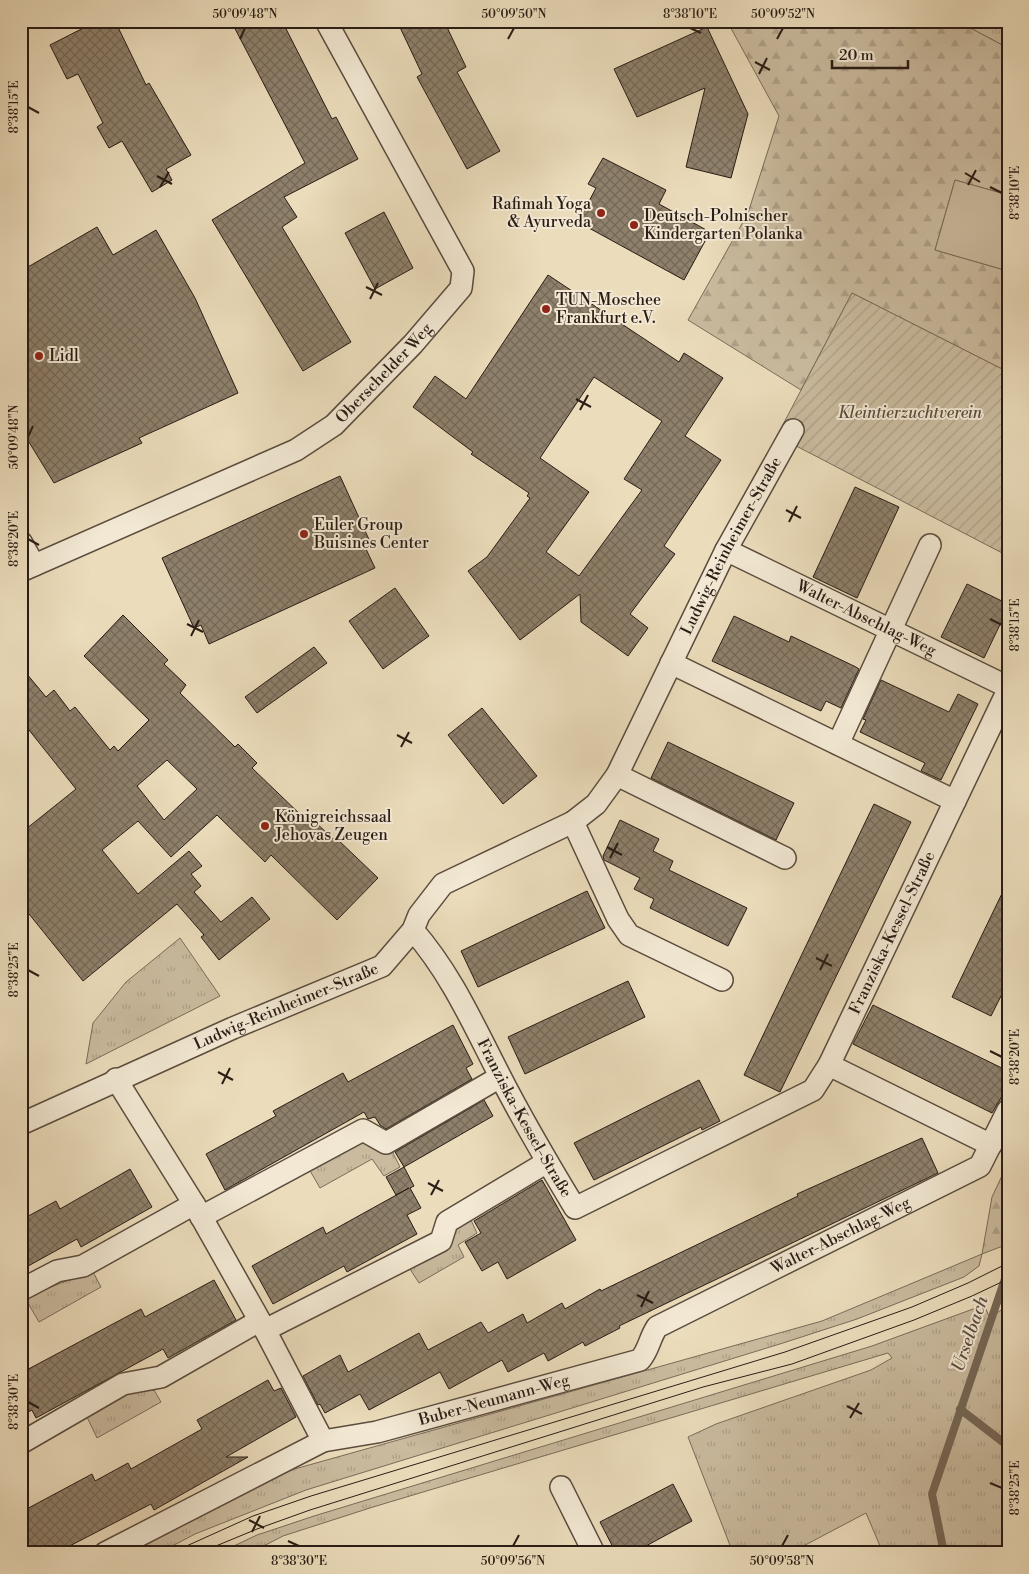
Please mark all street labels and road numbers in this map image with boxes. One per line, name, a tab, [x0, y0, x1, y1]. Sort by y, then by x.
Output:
street label: Oberschelder Weg	[331, 318, 437, 427]
street label: Ludwig-Reinheimer-Straße	[676, 453, 786, 638]
street label: Walter-Abschlag-Weg	[792, 575, 940, 661]
street label: Franziska-Kessel-Straße	[845, 848, 940, 1018]
street label: Ludwig-Reinheimer-Straße	[191, 959, 381, 1054]
street label: Franziska-Kessel-Straße	[473, 1035, 576, 1201]
street label: Walter-Abschlag-Weg	[767, 1192, 914, 1279]
street label: Buber-Neumann-Weg	[415, 1370, 572, 1430]

